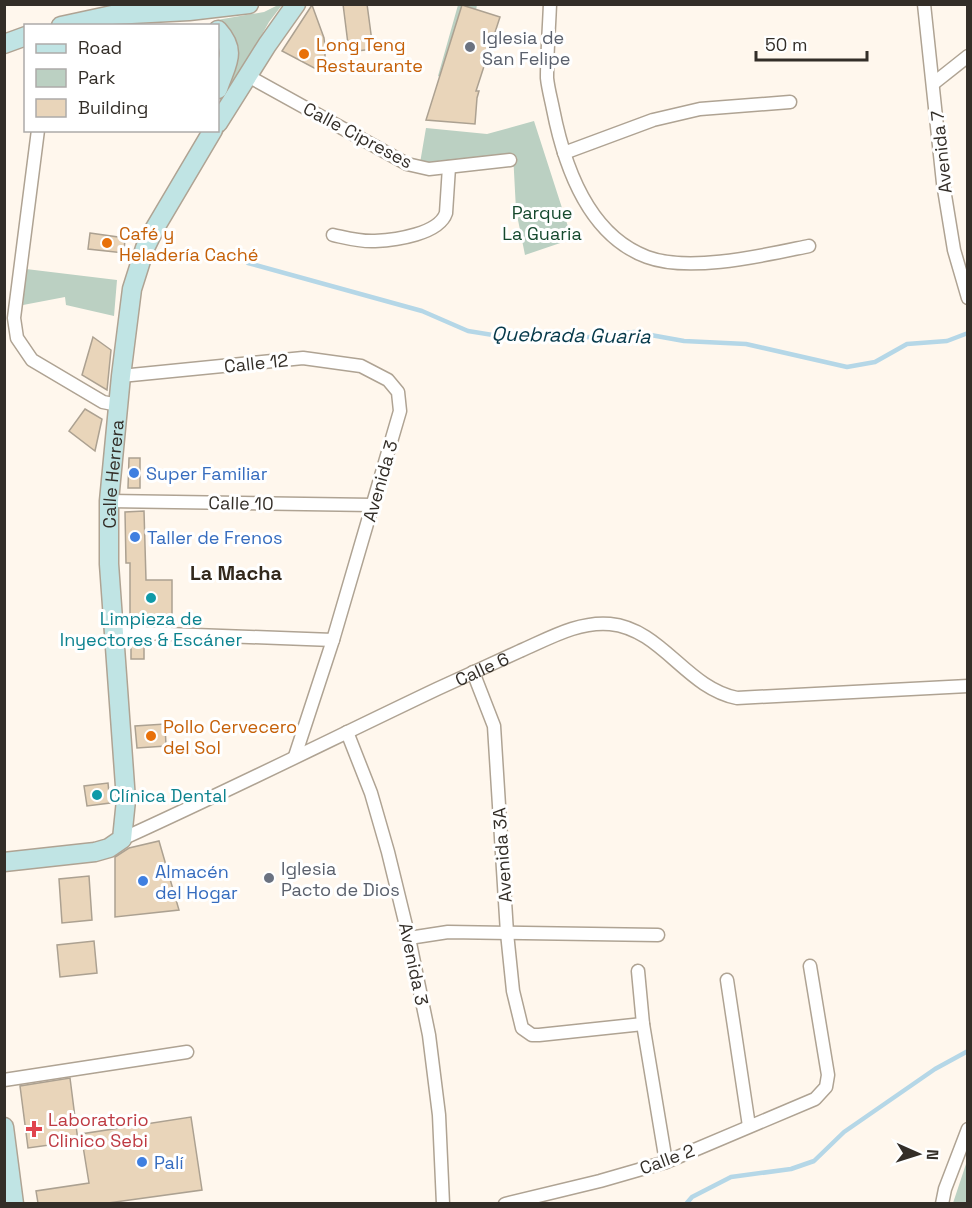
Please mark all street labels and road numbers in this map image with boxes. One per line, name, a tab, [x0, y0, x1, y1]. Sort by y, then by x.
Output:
street label: Calle Cipreses	[299, 97, 417, 173]
street label: Avenida 7	[925, 109, 957, 195]
street label: Calle 12	[223, 348, 289, 378]
street label: Calle Herrera	[97, 418, 128, 528]
street label: Avenida 3	[357, 438, 403, 524]
street label: Calle 10	[208, 491, 274, 515]
street label: Calle 6	[451, 646, 512, 691]
street label: Avenida 3A	[487, 807, 517, 903]
street label: Avenida 3	[394, 921, 434, 1007]
street label: Calle 2	[636, 1138, 698, 1180]

